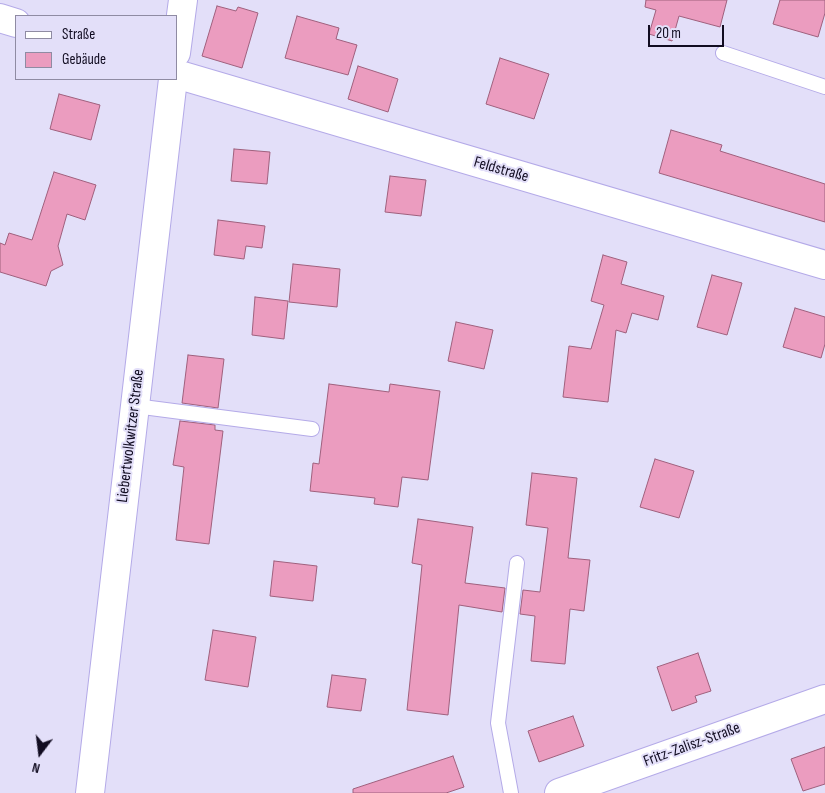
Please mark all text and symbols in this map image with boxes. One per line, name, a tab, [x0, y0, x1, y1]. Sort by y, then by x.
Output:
legend	[15, 15, 178, 80]
scale bar	[650, 15, 726, 47]
text: 20 m	[656, 24, 681, 43]
text: Straße	[62, 25, 95, 44]
text: Gebäude	[62, 50, 106, 69]
street label: Feldstraße	[471, 153, 531, 187]
street label: Liebertwolkwitzer Straße	[113, 368, 149, 504]
street label: Fritz-Zalisz-Straße	[641, 719, 743, 771]
north arrow	[15, 728, 65, 778]
text: N	[30, 759, 42, 777]

